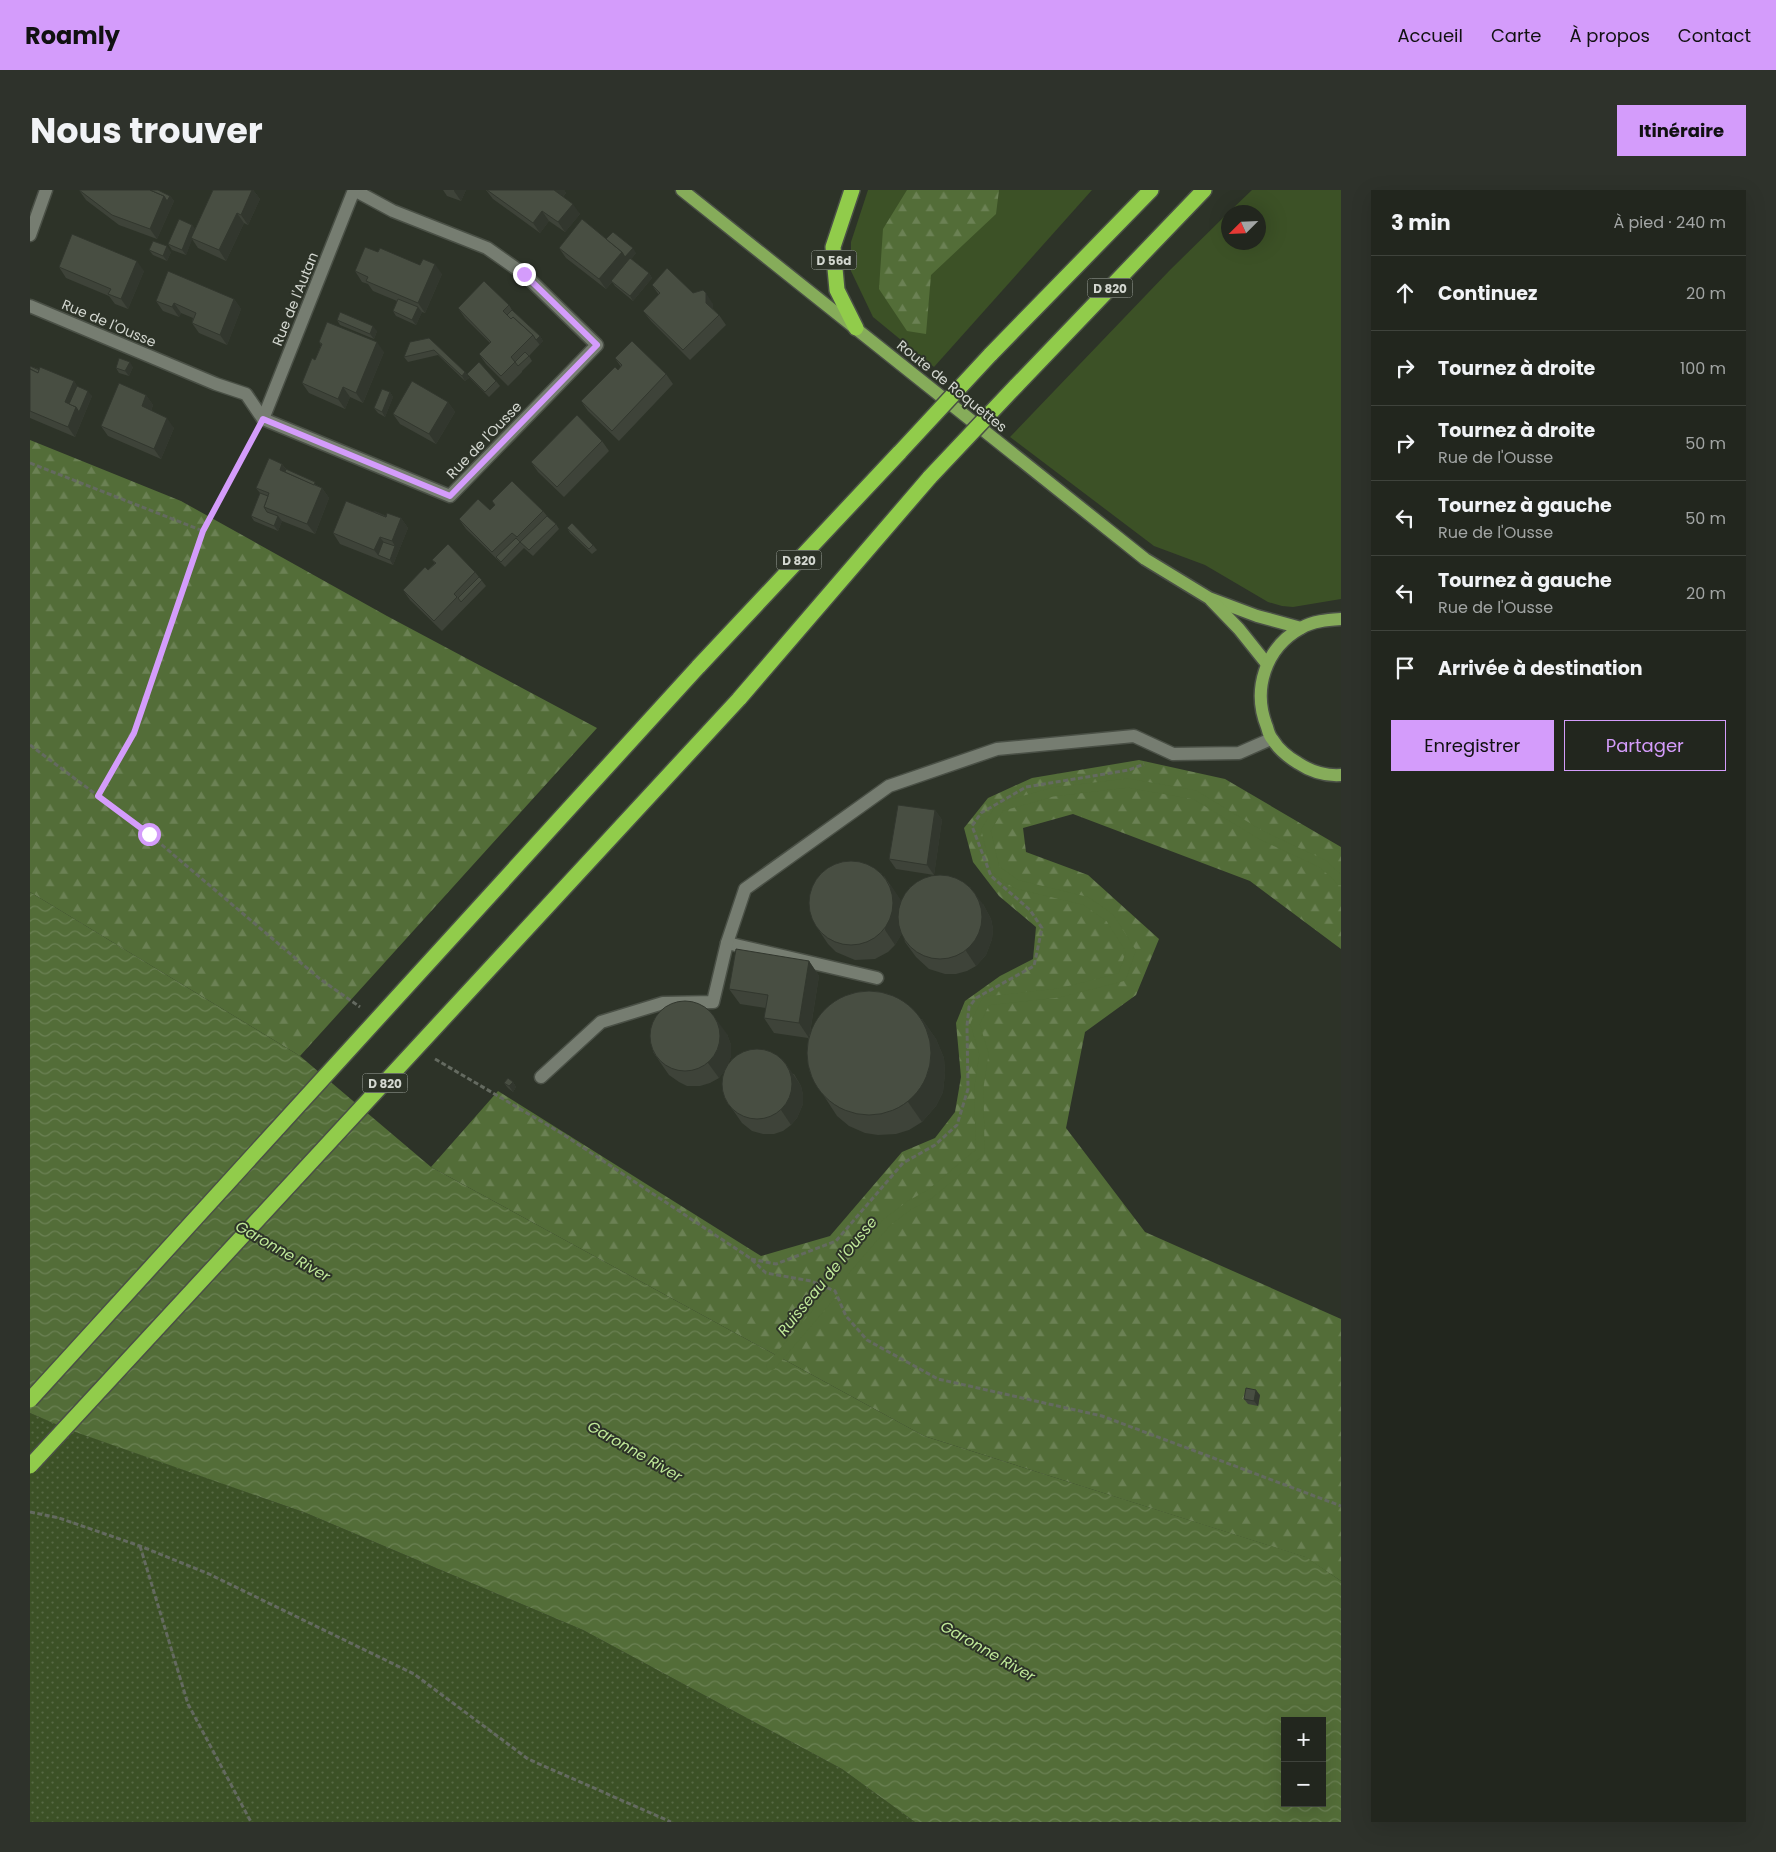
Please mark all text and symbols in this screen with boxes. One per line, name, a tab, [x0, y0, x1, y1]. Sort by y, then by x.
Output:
text: Roamly	[25, 19, 120, 52]
text: Accueil	[1397, 23, 1463, 48]
text: Carte	[1491, 23, 1541, 48]
text: À propos	[1569, 23, 1650, 48]
text: Contact	[1678, 23, 1751, 48]
button: Itinéraire	[1617, 105, 1746, 156]
text: Nous trouver	[30, 106, 263, 155]
north arrow	[1221, 205, 1266, 250]
text: 3 min	[1391, 208, 1451, 237]
text: À pied · 240 m	[1613, 211, 1726, 234]
street label: Rue de l'Autan	[267, 249, 323, 349]
road number: D 56d	[812, 250, 856, 270]
route end	[513, 263, 536, 286]
road number: D 820	[1088, 279, 1132, 298]
icon: ahead	[1391, 279, 1419, 307]
text: Continuez	[1438, 280, 1537, 307]
text: 20 m	[1686, 282, 1726, 305]
street label: Rue de l'Ousse	[59, 294, 160, 352]
street label: Route de Roquettes	[893, 335, 1011, 437]
icon: right	[1391, 354, 1419, 382]
text: Tournez à droite	[1438, 355, 1595, 382]
text: 100 m	[1680, 357, 1726, 380]
street label: Rue de l'Ousse	[442, 397, 526, 483]
text: Tournez à droite	[1438, 417, 1595, 444]
icon: right	[1391, 429, 1419, 457]
text: 50 m	[1685, 432, 1726, 455]
text: Rue de l'Ousse	[1438, 446, 1553, 469]
text: Tournez à gauche	[1438, 492, 1612, 519]
icon: left	[1391, 504, 1419, 532]
text: 50 m	[1685, 507, 1726, 530]
text: Rue de l'Ousse	[1438, 521, 1553, 544]
road number: D 820	[776, 550, 822, 570]
text: Tournez à gauche	[1438, 567, 1612, 594]
icon: left	[1391, 579, 1419, 607]
text: 20 m	[1686, 582, 1726, 605]
text: Rue de l'Ousse	[1438, 596, 1553, 619]
icon: arrive	[1391, 654, 1419, 682]
text: Arrivée à destination	[1438, 655, 1643, 682]
button: Enregistrer	[1391, 720, 1554, 771]
button: Partager	[1564, 720, 1726, 771]
route start	[138, 823, 161, 846]
road number: D 820	[362, 1074, 408, 1092]
water label: Ruisseau de l'Ousse	[772, 1212, 882, 1340]
water label: Garonne River	[232, 1215, 335, 1287]
water label: Garonne River	[584, 1415, 687, 1487]
water label: Garonne River	[937, 1615, 1040, 1687]
map controls	[1281, 1717, 1326, 1807]
button: +	[1281, 1717, 1326, 1762]
button: −	[1281, 1762, 1326, 1807]

